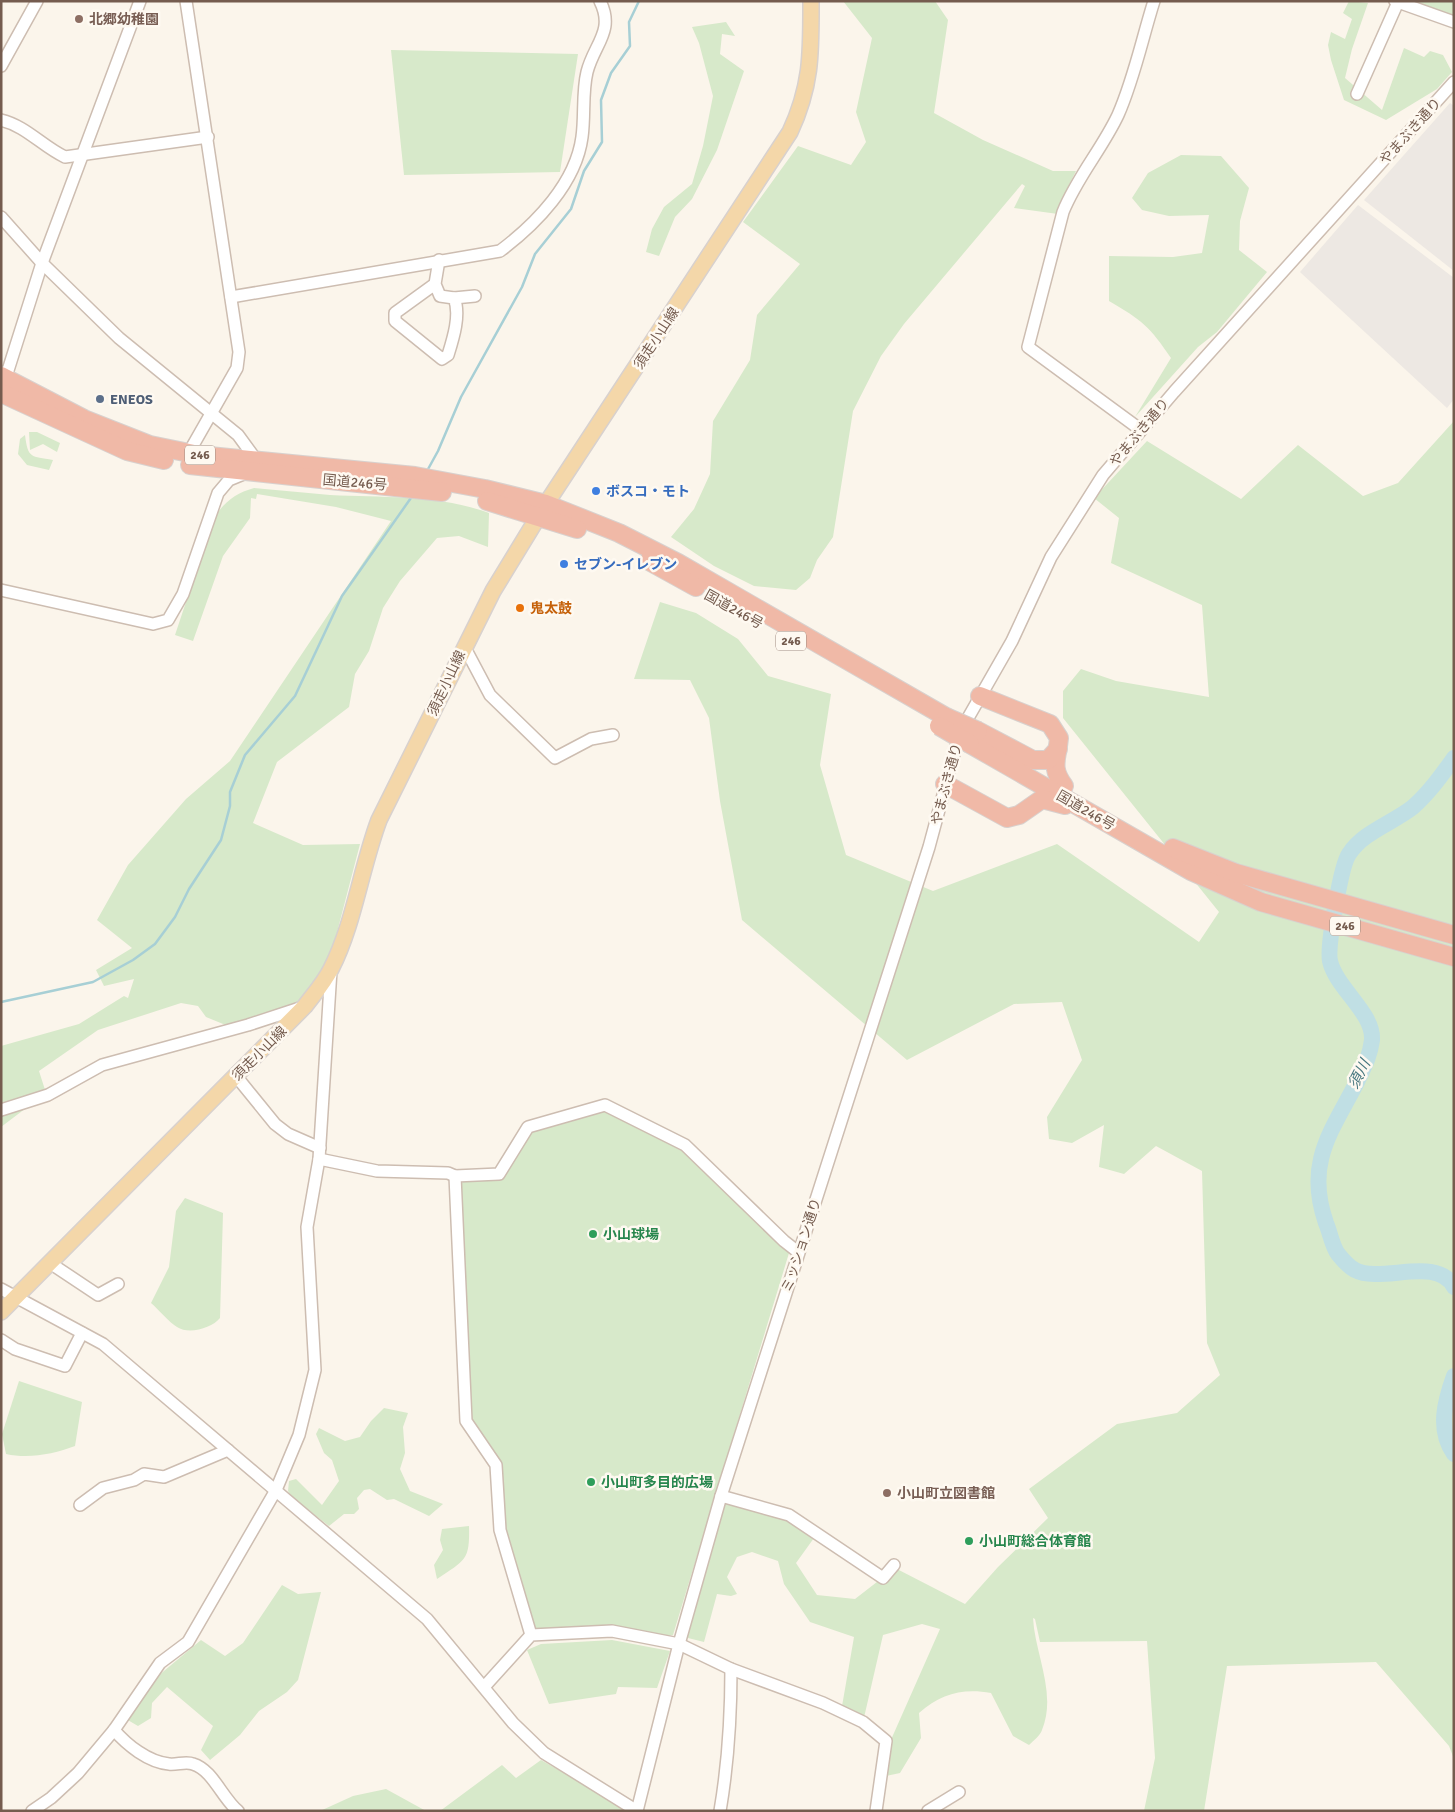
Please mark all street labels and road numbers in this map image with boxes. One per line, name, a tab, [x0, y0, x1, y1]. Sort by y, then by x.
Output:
street label: やまぶき通り	[1376, 94, 1445, 168]
street label: 須走小山線	[630, 304, 683, 372]
street label: やまぶき通り	[1106, 395, 1173, 470]
road number: 246	[185, 446, 215, 464]
street label: 国道246号	[322, 471, 388, 494]
street label: 国道246号	[701, 586, 766, 633]
road number: 246	[776, 631, 806, 650]
street label: 須走小山線	[424, 648, 469, 719]
street label: やまぶき通り	[927, 741, 966, 827]
street label: 国道246号	[1053, 787, 1118, 834]
road number: 246	[1330, 916, 1360, 936]
street label: 須走小山線	[229, 1023, 290, 1084]
street label: ミッション通り	[778, 1196, 825, 1294]

